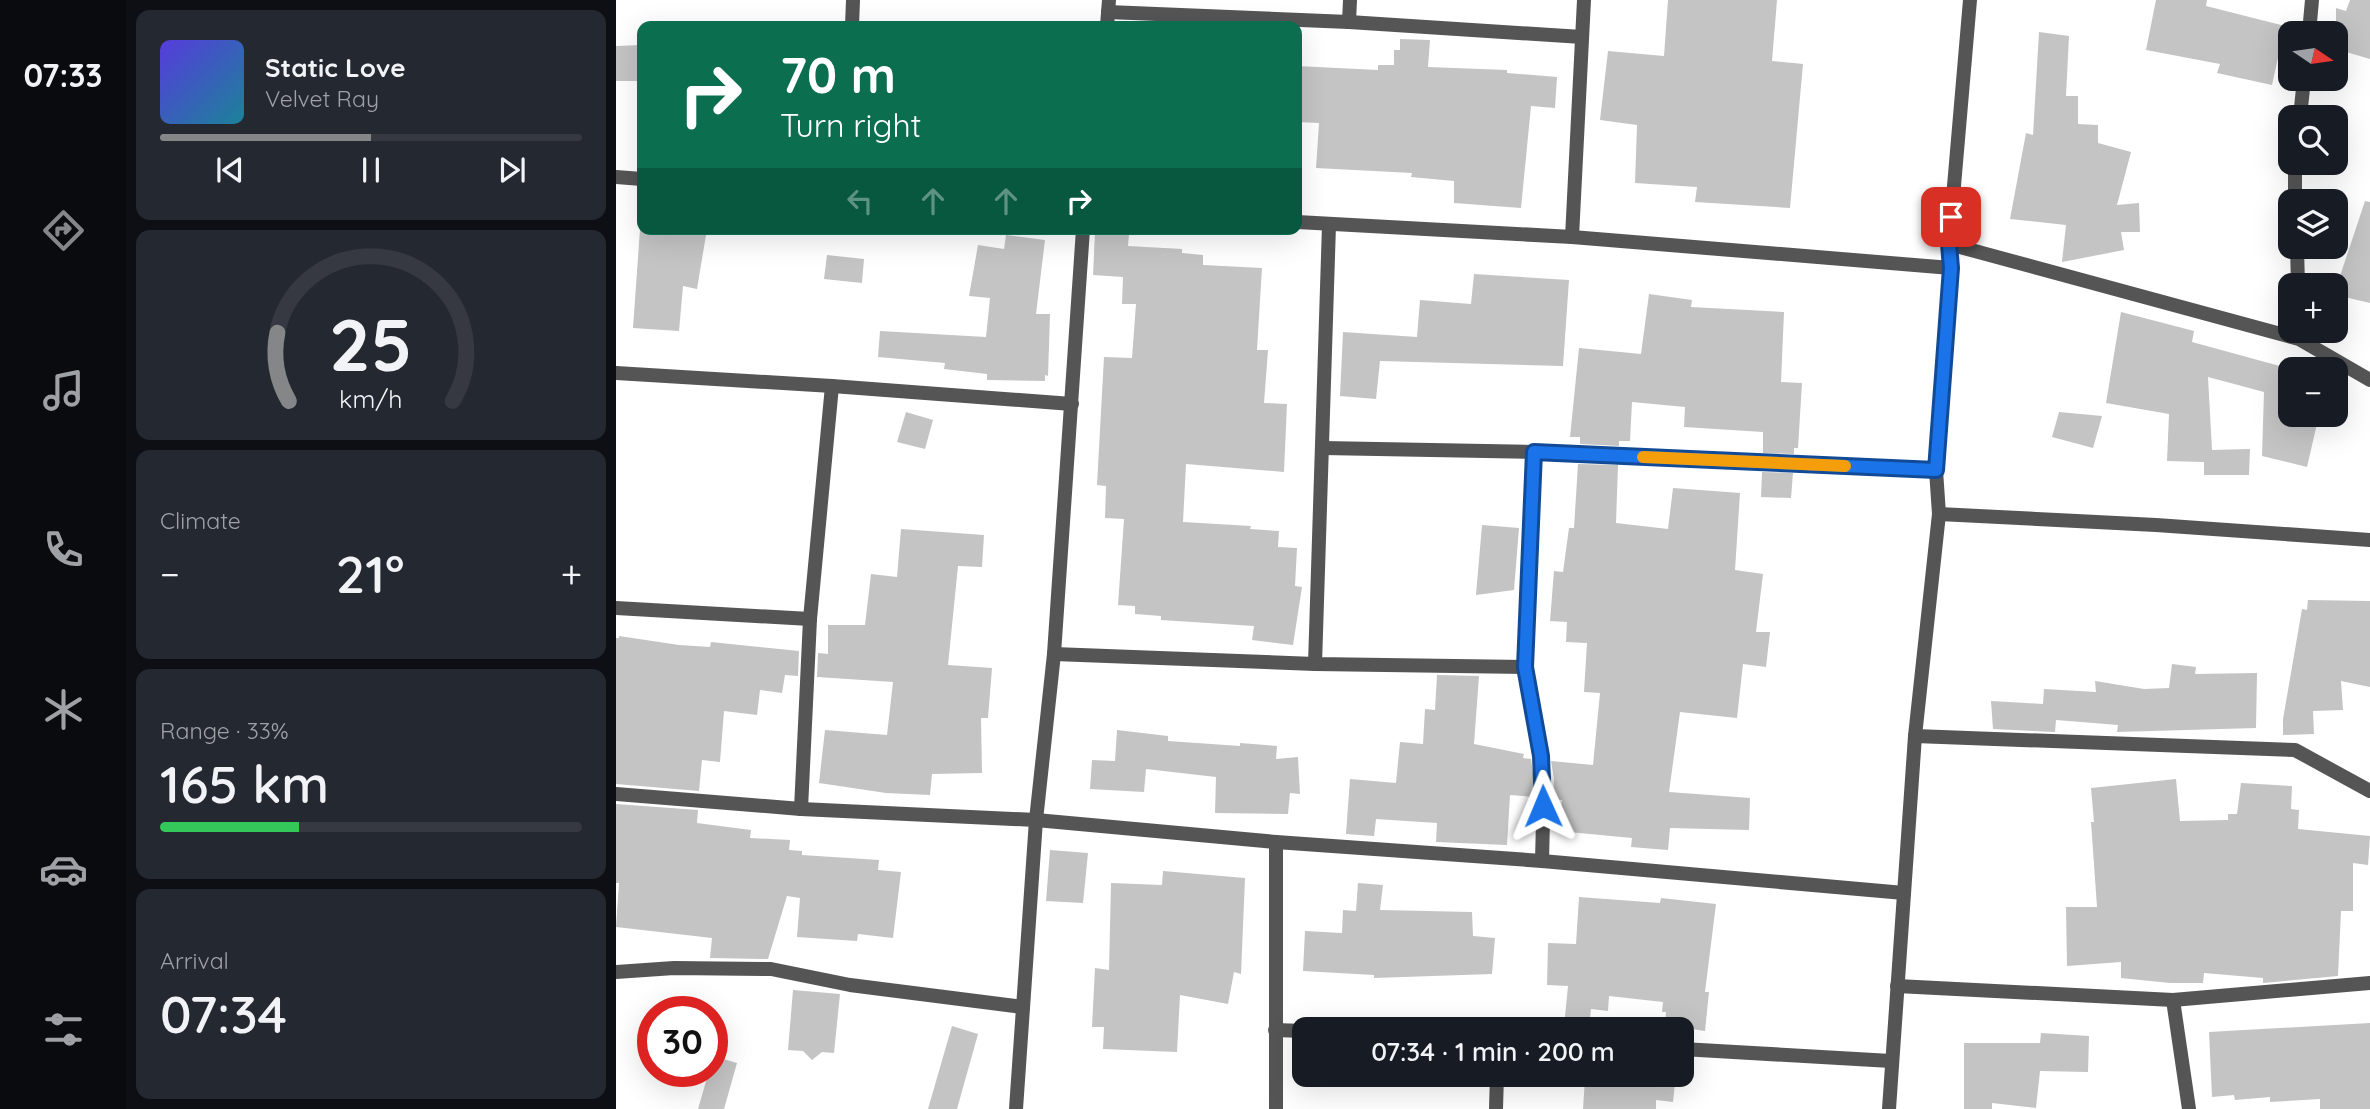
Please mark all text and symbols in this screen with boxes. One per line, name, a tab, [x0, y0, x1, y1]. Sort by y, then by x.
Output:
north arrow	[2278, 21, 2348, 91]
map controls	[2278, 21, 2348, 427]
text: 70 m	[780, 44, 896, 105]
icon: right	[665, 49, 756, 140]
text: Static Love	[265, 51, 406, 84]
text: 07:33	[23, 55, 103, 95]
text: Velvet Ray	[265, 84, 379, 113]
text: Turn right	[780, 105, 921, 145]
button: search	[2278, 105, 2348, 175]
icon: previous	[211, 151, 249, 189]
icon: pause	[352, 151, 390, 189]
icon: next	[493, 151, 531, 189]
icon: left	[841, 182, 879, 220]
icon: ahead	[914, 182, 952, 220]
icon: ahead	[987, 182, 1025, 220]
icon: right	[1060, 182, 1098, 220]
pin	[1921, 187, 1981, 247]
button: layers	[2278, 189, 2348, 259]
icon: arrive	[1932, 198, 1970, 236]
icon: directions	[39, 206, 88, 255]
button: +	[2278, 273, 2348, 343]
text: 25	[329, 298, 413, 389]
button: −	[2278, 357, 2348, 427]
icon: music	[39, 366, 88, 415]
text: km/h	[339, 382, 403, 413]
text: Climate	[160, 506, 241, 535]
icon: phone	[39, 525, 88, 574]
text: 21°	[336, 541, 404, 606]
text: −	[160, 550, 180, 598]
text: +	[561, 550, 582, 598]
icon: climate	[39, 685, 88, 734]
text: Range · 33%	[160, 716, 289, 745]
text: 165 km	[160, 751, 329, 816]
position arrow	[1506, 769, 1580, 843]
icon: car	[39, 845, 88, 894]
text: Arrival	[160, 946, 229, 975]
text: 07:34	[160, 981, 287, 1046]
speed limit sign: 30	[637, 996, 728, 1087]
icon: filters	[39, 1005, 88, 1054]
text: 07:34 · 1 min · 200 m	[1371, 1035, 1615, 1068]

